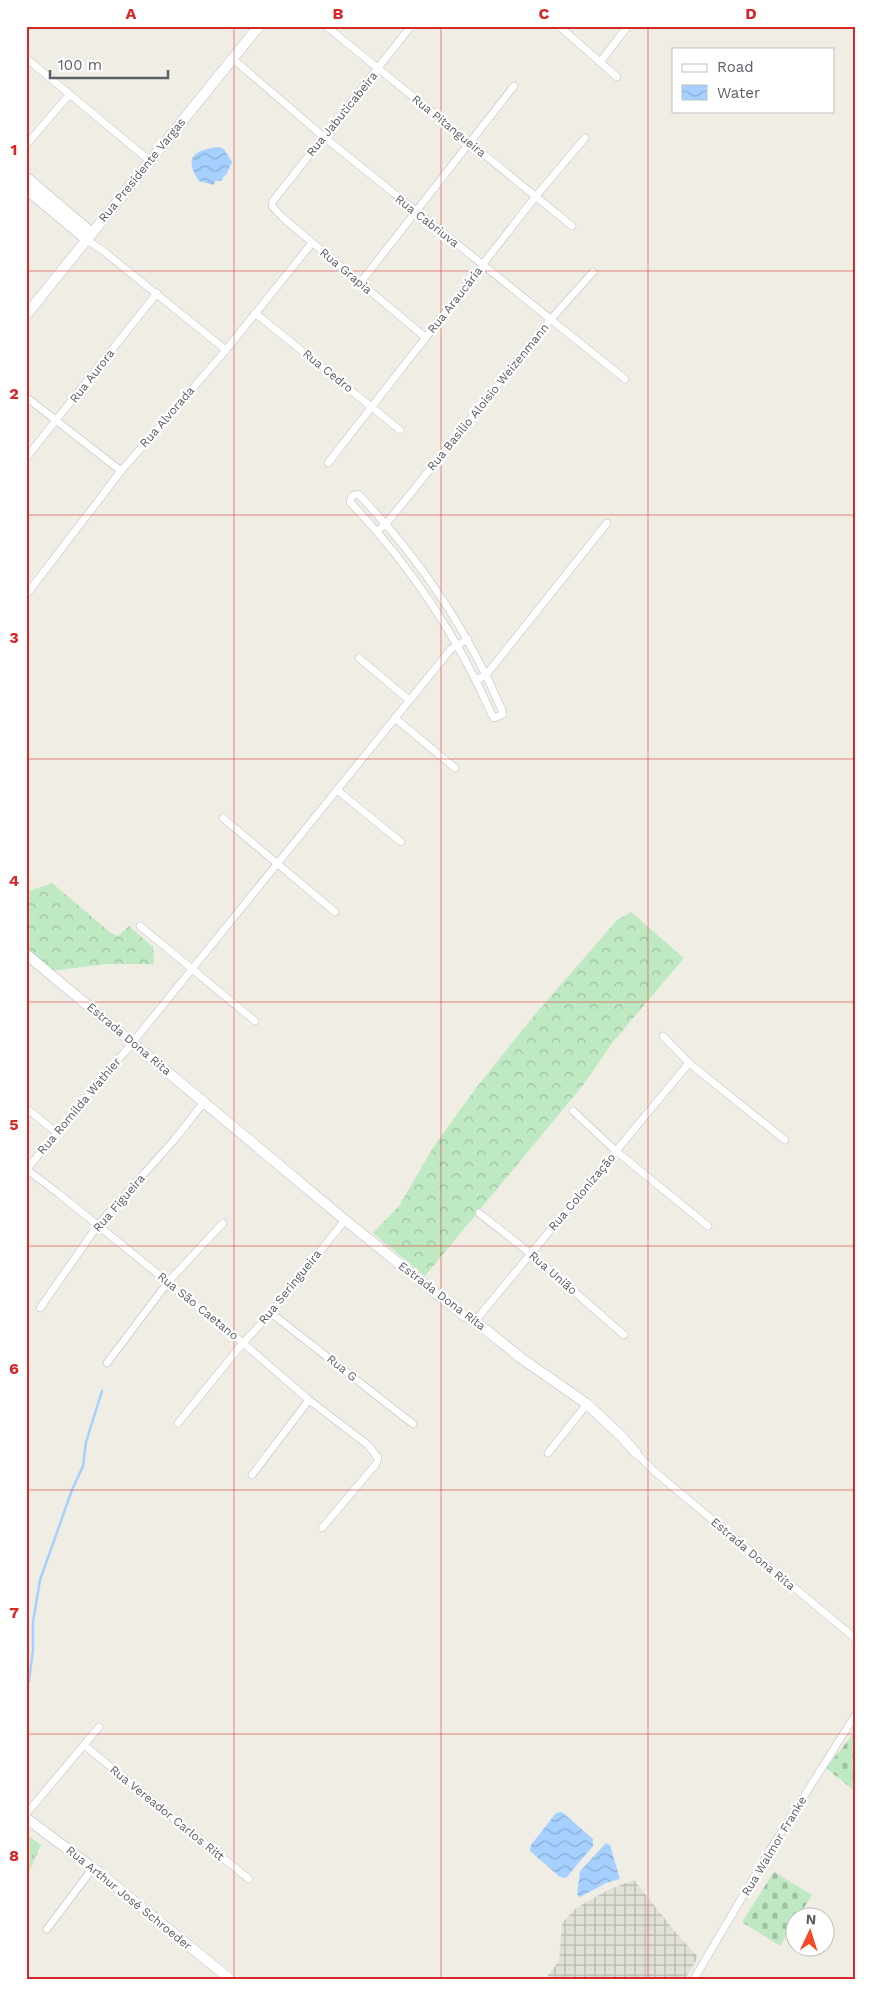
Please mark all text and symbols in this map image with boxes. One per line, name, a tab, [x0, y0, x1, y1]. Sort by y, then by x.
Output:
text: A	[126, 4, 137, 23]
text: B	[333, 4, 344, 23]
text: C	[539, 4, 550, 23]
text: D	[745, 4, 757, 23]
scale bar	[50, 48, 168, 80]
legend	[672, 48, 834, 112]
text: 100 m	[58, 56, 102, 74]
text: Road	[717, 58, 754, 76]
street label: Rua Jabuticabeira	[304, 69, 381, 159]
text: Water	[717, 84, 760, 102]
street label: Rua Pitangueira	[409, 92, 489, 160]
street label: Rua Presidente Vargas	[96, 115, 188, 225]
text: 1	[11, 140, 17, 159]
street label: Rua Cabriuva	[392, 192, 462, 250]
street label: Rua Grapia	[317, 245, 375, 297]
street label: Rua Araucária	[425, 264, 485, 336]
street label: Rua Basilio Aloisio Weizenmann	[424, 321, 552, 473]
street label: Rua Aurora	[67, 346, 117, 406]
street label: Rua Cedro	[300, 347, 356, 395]
text: 2	[9, 384, 19, 403]
street label: Rua Alvorada	[137, 384, 197, 450]
text: 3	[9, 628, 19, 647]
text: 4	[9, 871, 19, 890]
street label: Estrada Dona Rita	[84, 1000, 174, 1078]
street label: Rua Romilda Wathier	[34, 1055, 124, 1157]
text: 5	[9, 1115, 19, 1134]
street label: Rua Colonização	[546, 1150, 618, 1234]
street label: Rua Figueira	[90, 1171, 148, 1235]
street label: Rua Seringueira	[256, 1247, 324, 1327]
street label: Rua União	[526, 1248, 580, 1298]
street label: Estrada Dona Rita	[396, 1259, 488, 1333]
street label: Rua São Caetano	[155, 1269, 241, 1343]
street label: Rua G	[324, 1352, 360, 1384]
text: 6	[9, 1359, 19, 1378]
street label: Estrada Dona Rita	[708, 1515, 798, 1593]
text: 7	[9, 1603, 19, 1622]
street label: Rua Vereador Carlos Ritt	[107, 1763, 227, 1863]
street label: Rua Walmor Franke	[739, 1794, 809, 1898]
street label: Rua Arthur José Schroeder	[63, 1843, 195, 1953]
text: 8	[9, 1846, 19, 1865]
north arrow	[784, 1908, 834, 1958]
text: N	[805, 1911, 817, 1927]

